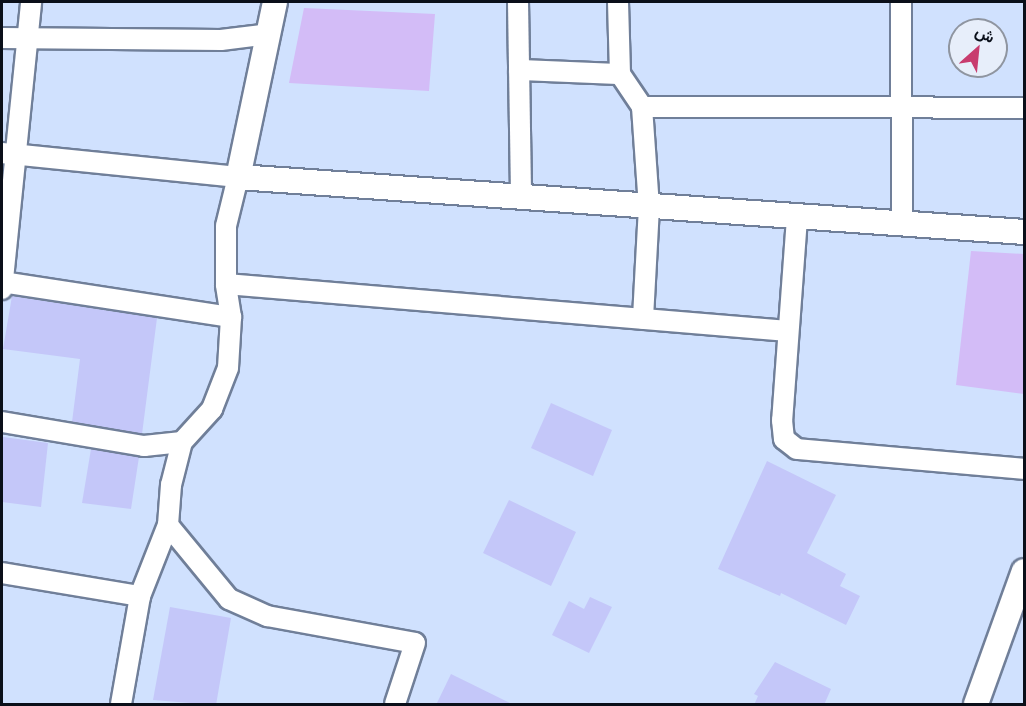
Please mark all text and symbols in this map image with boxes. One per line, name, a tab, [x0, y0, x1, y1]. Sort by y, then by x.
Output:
north arrow	[948, 18, 1008, 78]
text: ش	[973, 21, 998, 46]

